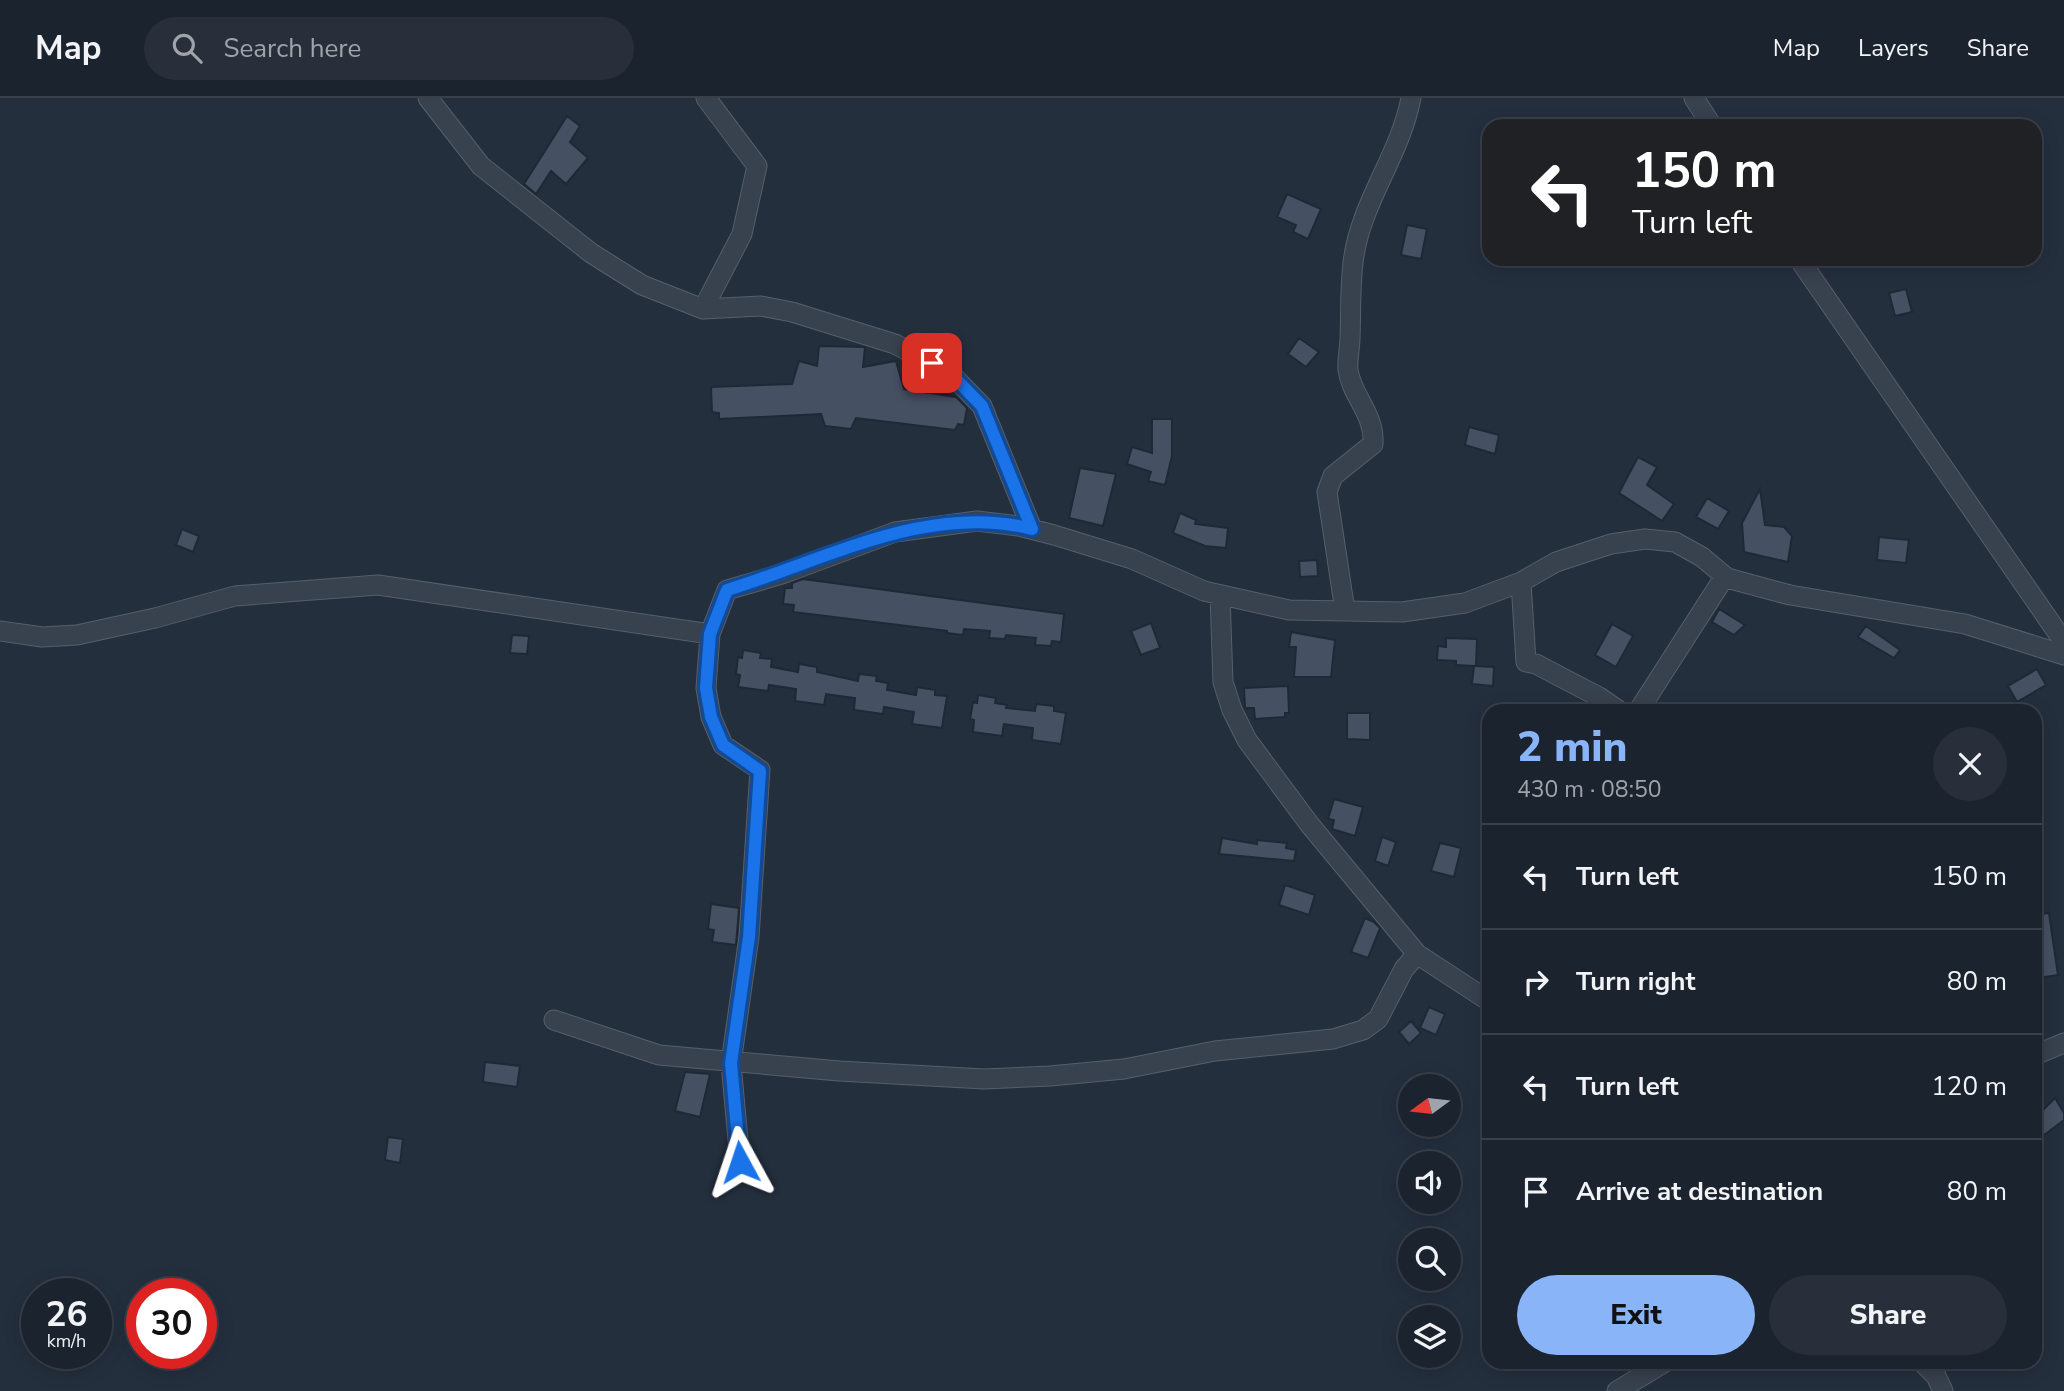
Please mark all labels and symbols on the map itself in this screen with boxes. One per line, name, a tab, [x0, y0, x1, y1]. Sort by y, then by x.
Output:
pin	[902, 333, 962, 393]
north arrow	[1398, 1074, 1461, 1138]
position arrow	[703, 1125, 777, 1199]
speed limit sign: 30	[126, 1278, 217, 1369]

